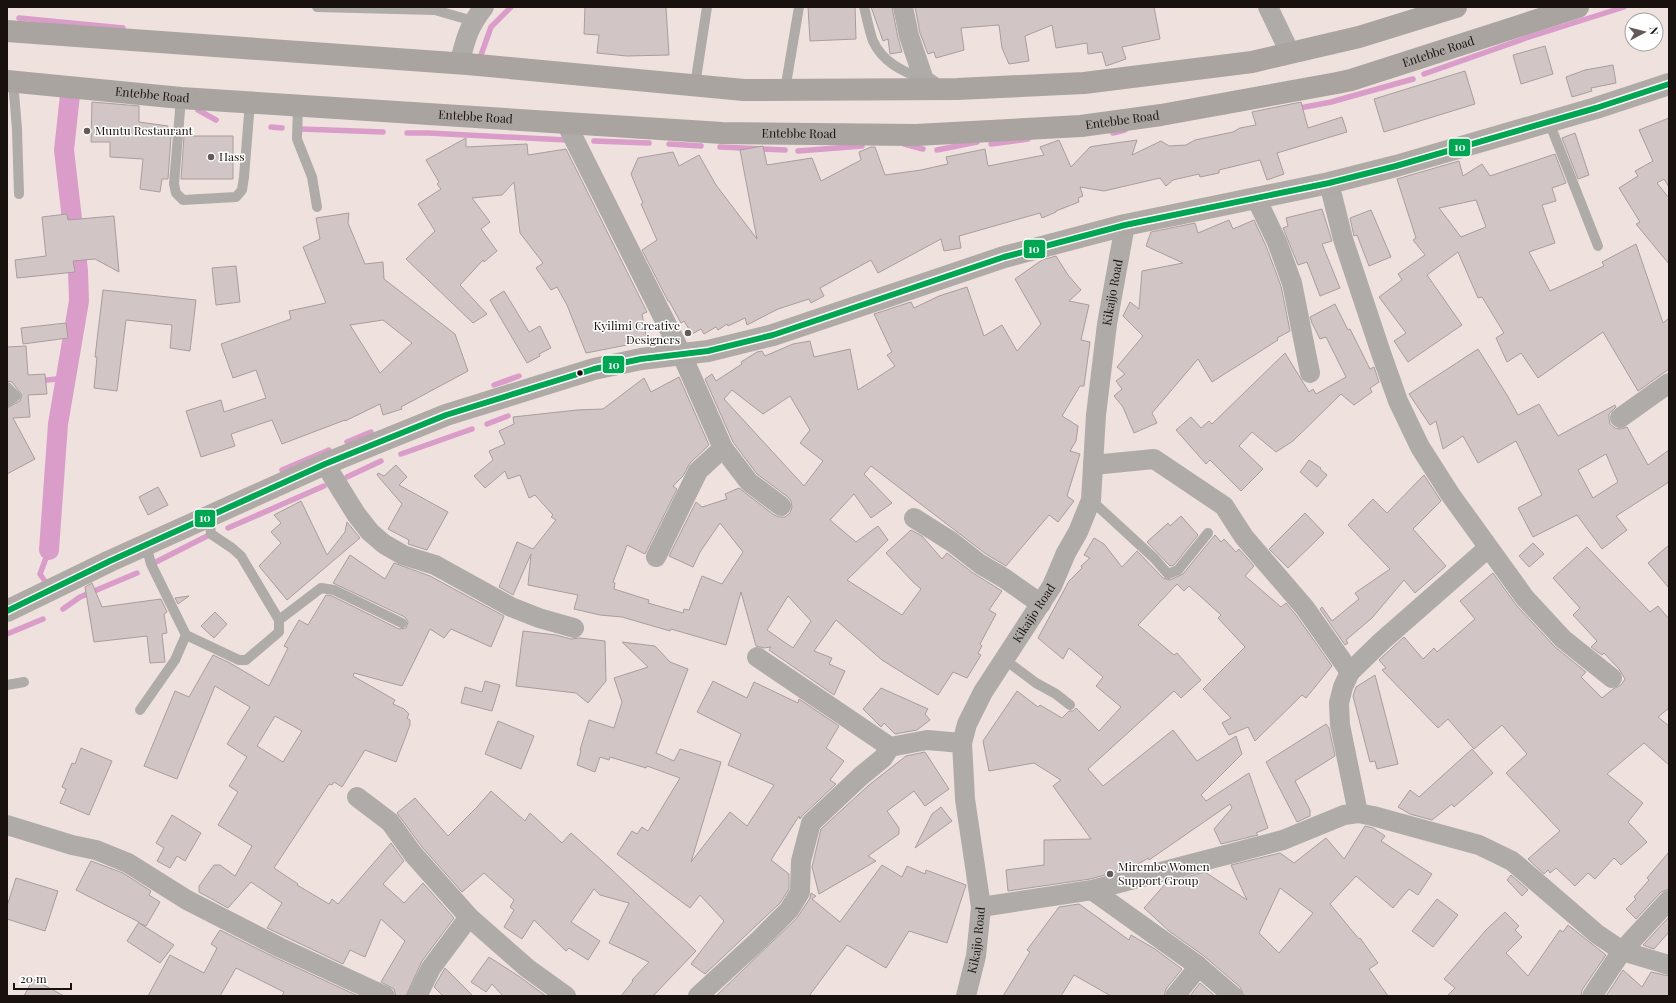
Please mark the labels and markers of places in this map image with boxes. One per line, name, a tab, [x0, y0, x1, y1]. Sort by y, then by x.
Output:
place label: Muntu Restaurant	[95, 122, 194, 138]
marker: Muntu Restaurant	[82, 126, 92, 136]
place label: Hass	[219, 148, 245, 164]
marker: Hass	[206, 152, 216, 162]
place label: Kyilimi Creative Designers	[593, 317, 680, 347]
marker: Kyilimi Creative Designers	[683, 328, 693, 338]
unlabelled marker	[575, 368, 585, 378]
place label: Mirembe Women Support Group	[1118, 858, 1210, 888]
marker: Mirembe Women Support Group	[1105, 869, 1115, 879]

